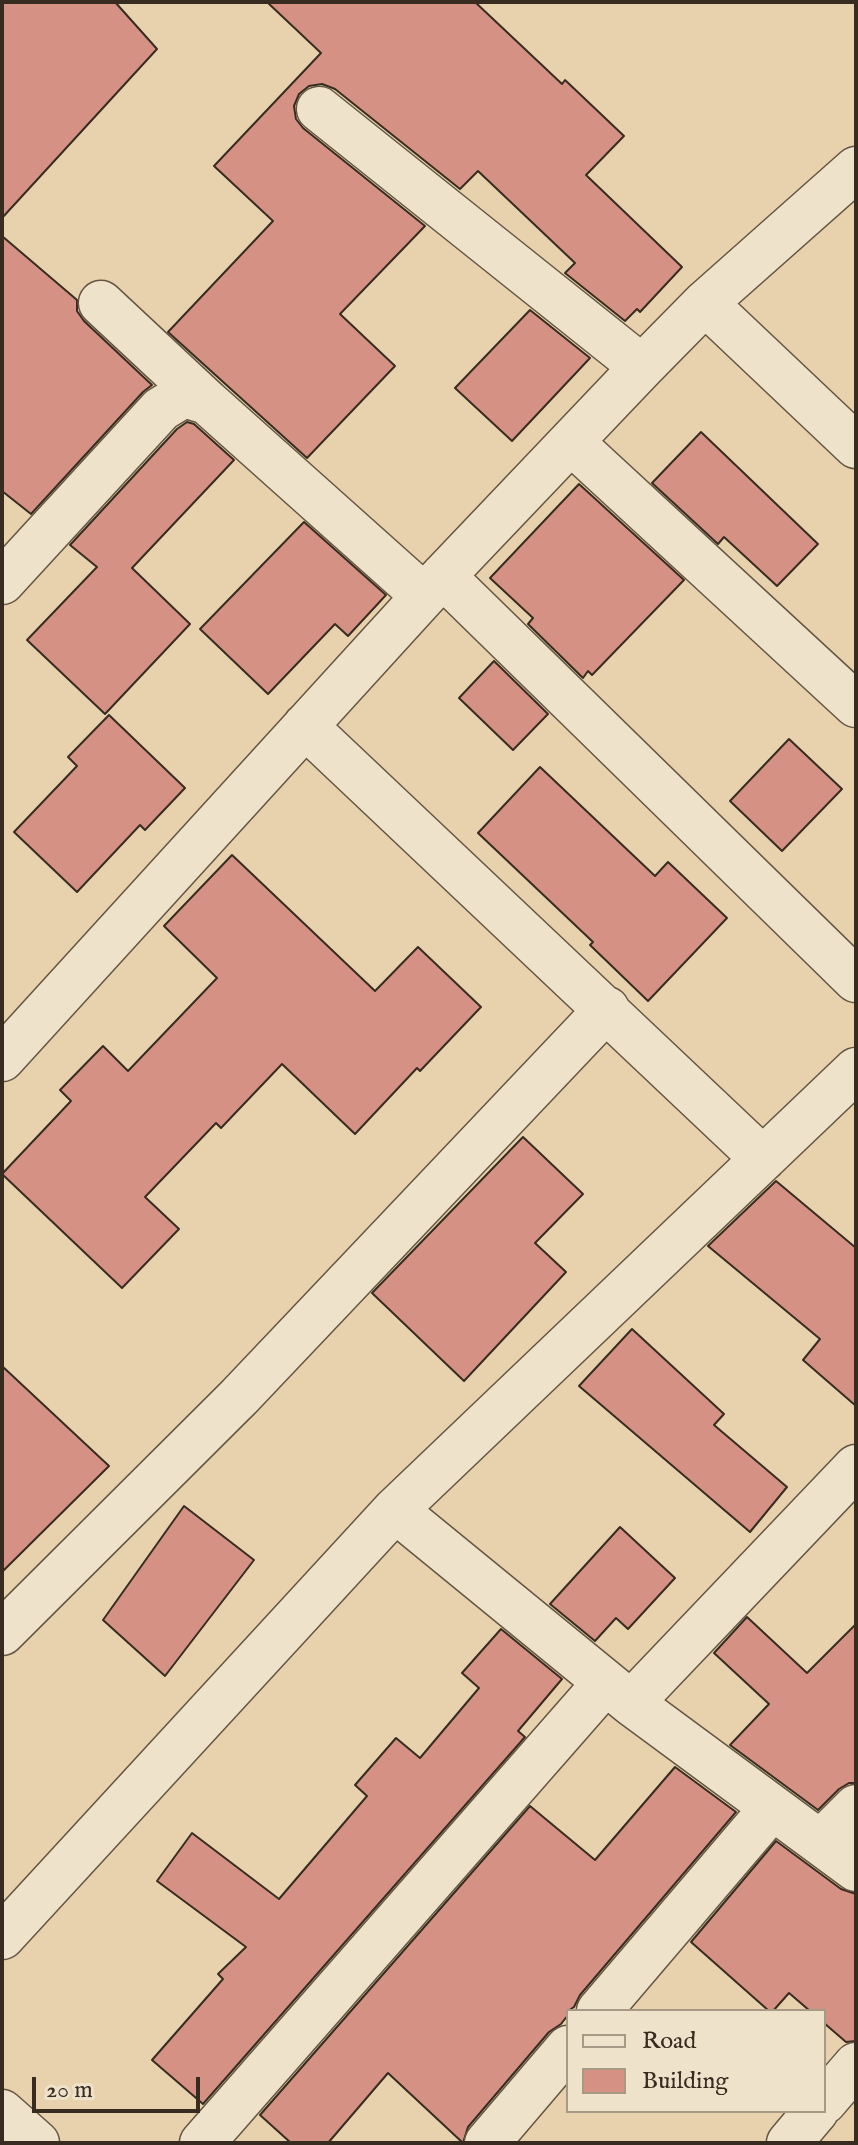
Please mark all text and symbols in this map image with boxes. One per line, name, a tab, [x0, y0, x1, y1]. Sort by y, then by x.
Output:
legend	[566, 2009, 826, 2113]
text: Road	[642, 2026, 696, 2057]
scale bar	[36, 2061, 204, 2111]
text: Building	[642, 2066, 728, 2097]
text: 20 m	[46, 2075, 93, 2106]

